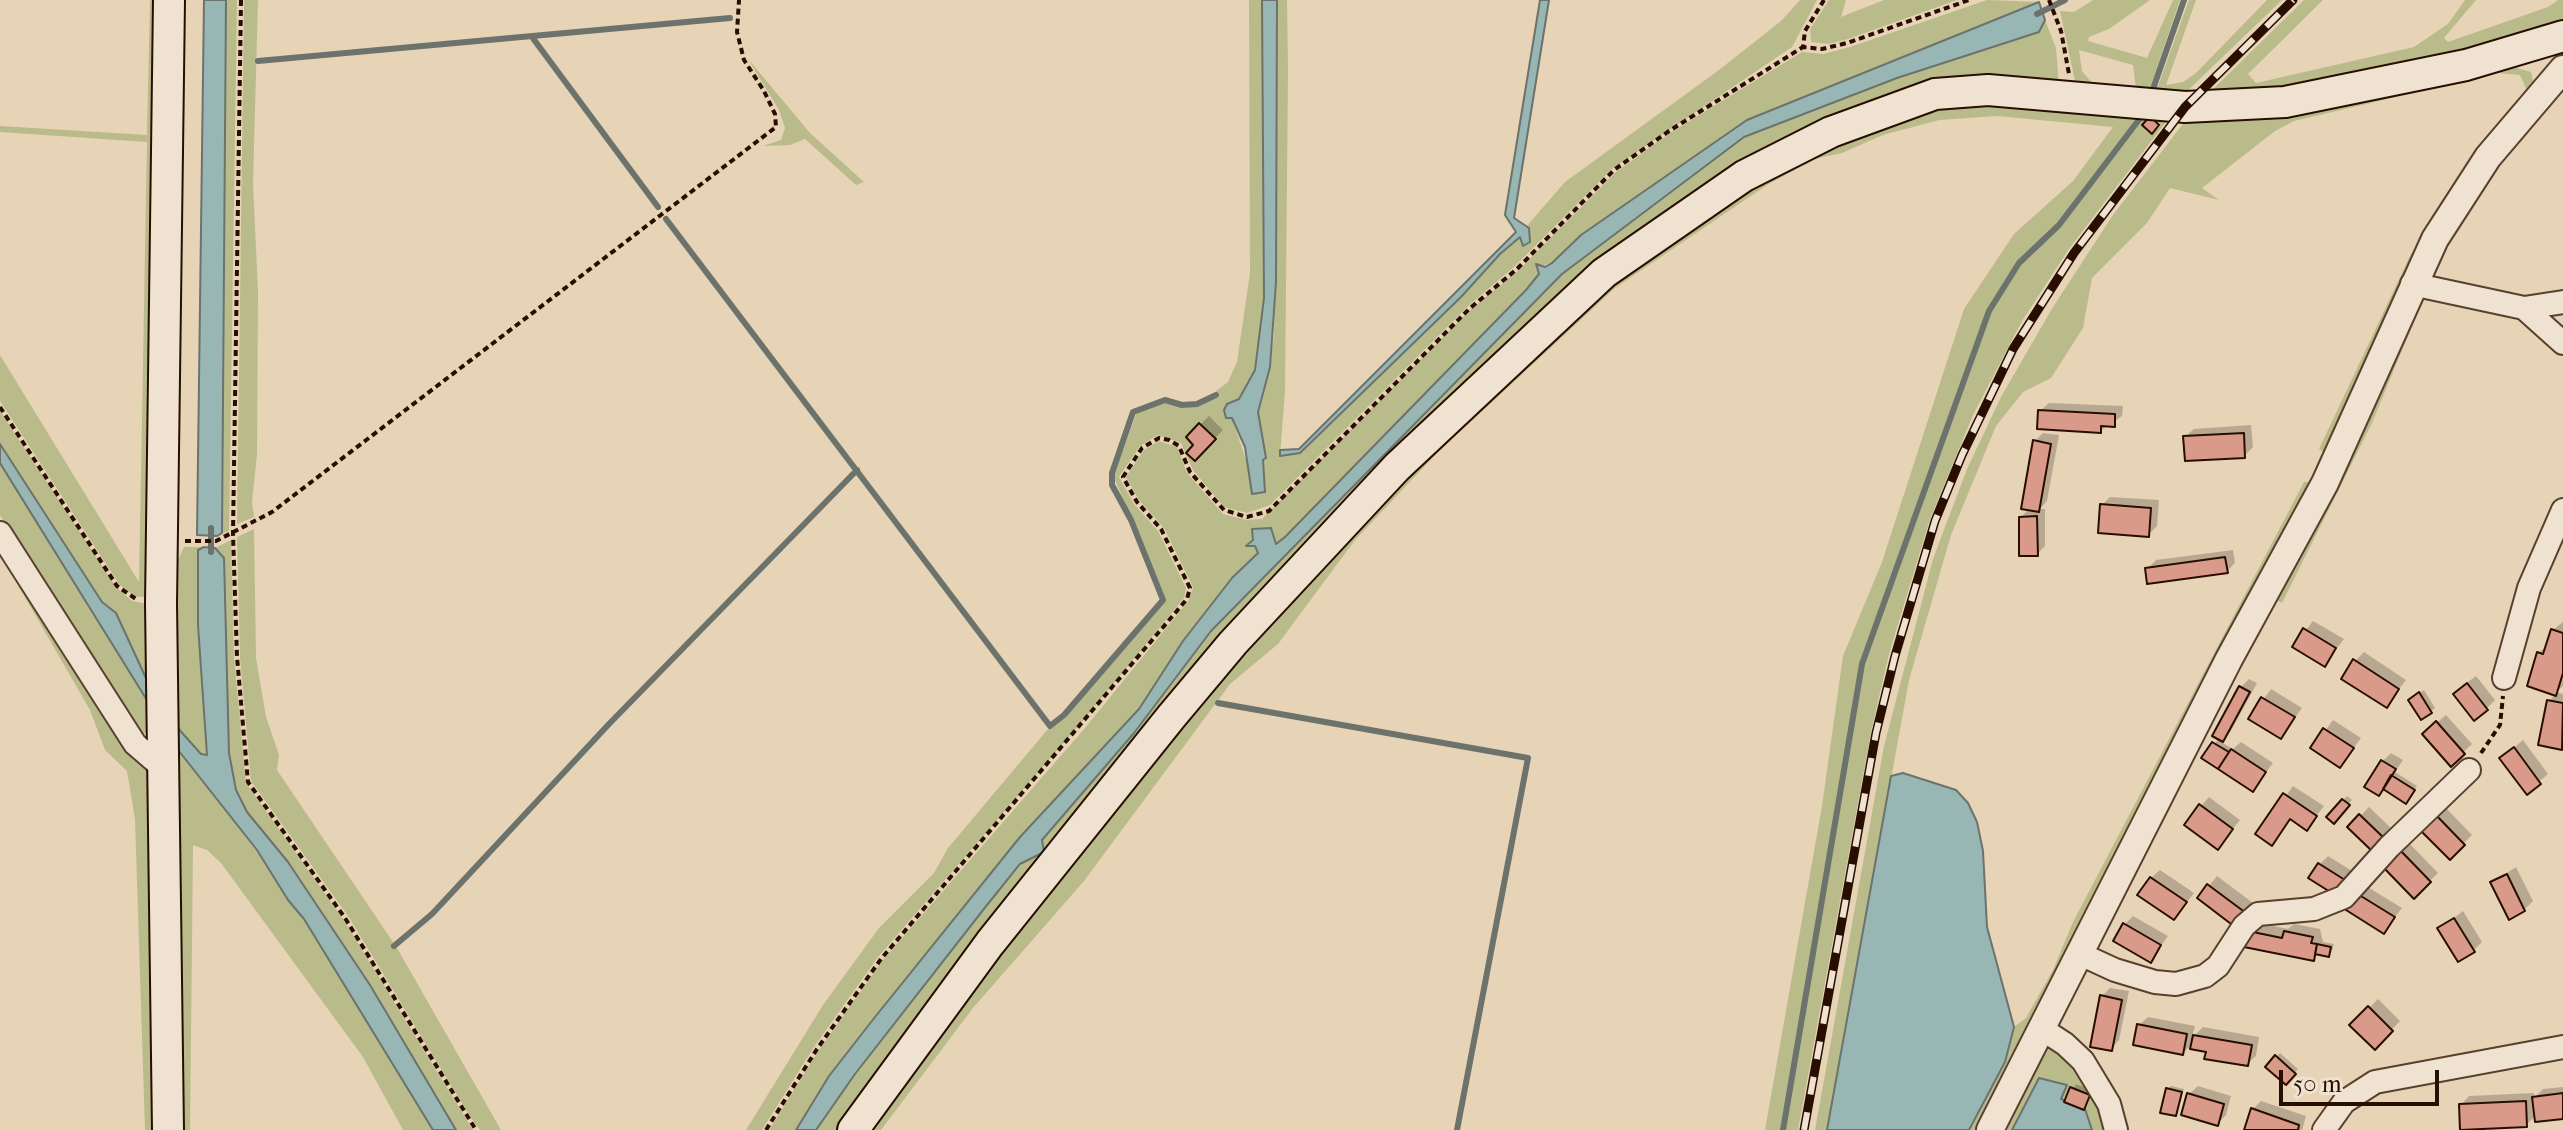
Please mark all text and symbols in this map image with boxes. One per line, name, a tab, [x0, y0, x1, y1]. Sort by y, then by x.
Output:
scale bar	[2283, 1054, 2443, 1104]
text: 50 m	[2293, 1070, 2342, 1098]

